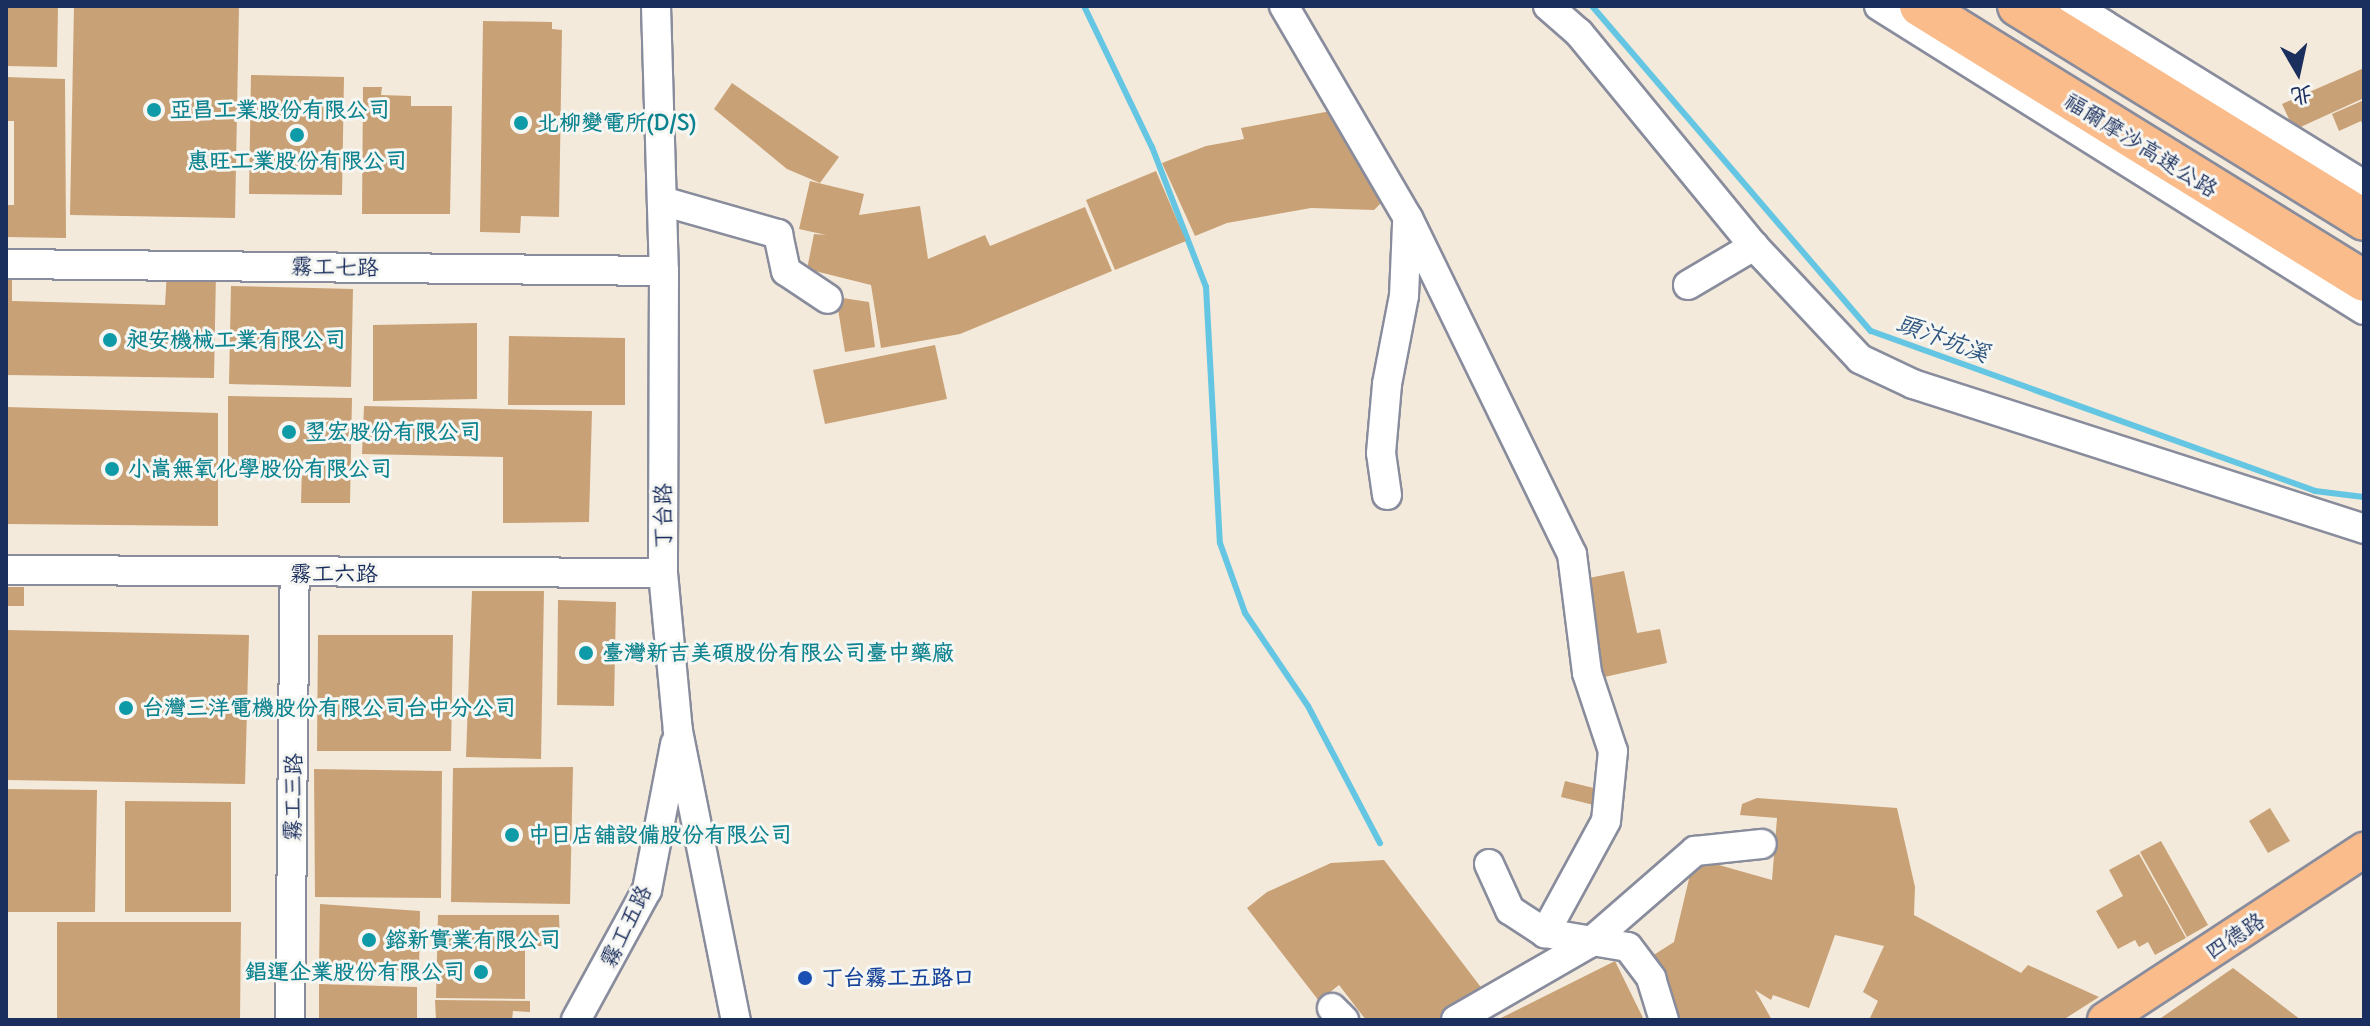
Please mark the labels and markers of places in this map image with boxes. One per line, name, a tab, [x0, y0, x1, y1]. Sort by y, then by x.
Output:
place label: 亞昌工業股份有限公司	[170, 97, 390, 123]
marker: 亞昌工業股份有限公司	[145, 101, 163, 119]
place label: 北柳變電所(D/S)	[537, 110, 696, 136]
marker: 北柳變電所(D/S)	[512, 114, 530, 132]
marker: 惠旺工業股份有限公司	[288, 126, 306, 144]
place label: 惠旺工業股份有限公司	[187, 148, 407, 174]
place label: 昶安機械工業有限公司	[126, 327, 346, 353]
marker: 昶安機械工業有限公司	[101, 331, 119, 349]
place label: 翌宏股份有限公司	[305, 419, 481, 445]
marker: 翌宏股份有限公司	[280, 423, 298, 441]
place label: 小嵩無氧化學股份有限公司	[128, 456, 392, 482]
marker: 小嵩無氧化學股份有限公司	[103, 460, 121, 478]
place label: 臺灣新吉美碩股份有限公司臺中藥廠	[602, 640, 954, 666]
marker: 臺灣新吉美碩股份有限公司臺中藥廠	[577, 644, 595, 662]
place label: 台灣三洋電機股份有限公司台中分公司	[142, 695, 516, 721]
marker: 台灣三洋電機股份有限公司台中分公司	[117, 699, 135, 717]
place label: 中日店舖設備股份有限公司	[528, 822, 792, 848]
marker: 中日店舖設備股份有限公司	[503, 826, 521, 844]
place label: 鎔新實業有限公司	[385, 927, 561, 953]
marker: 鎔新實業有限公司	[360, 931, 378, 949]
place label: 錩運企業股份有限公司	[245, 959, 465, 985]
marker: 錩運企業股份有限公司	[472, 963, 490, 981]
place label: 丁台霧工五路口	[821, 965, 975, 991]
marker: 丁台霧工五路口	[796, 969, 814, 987]

